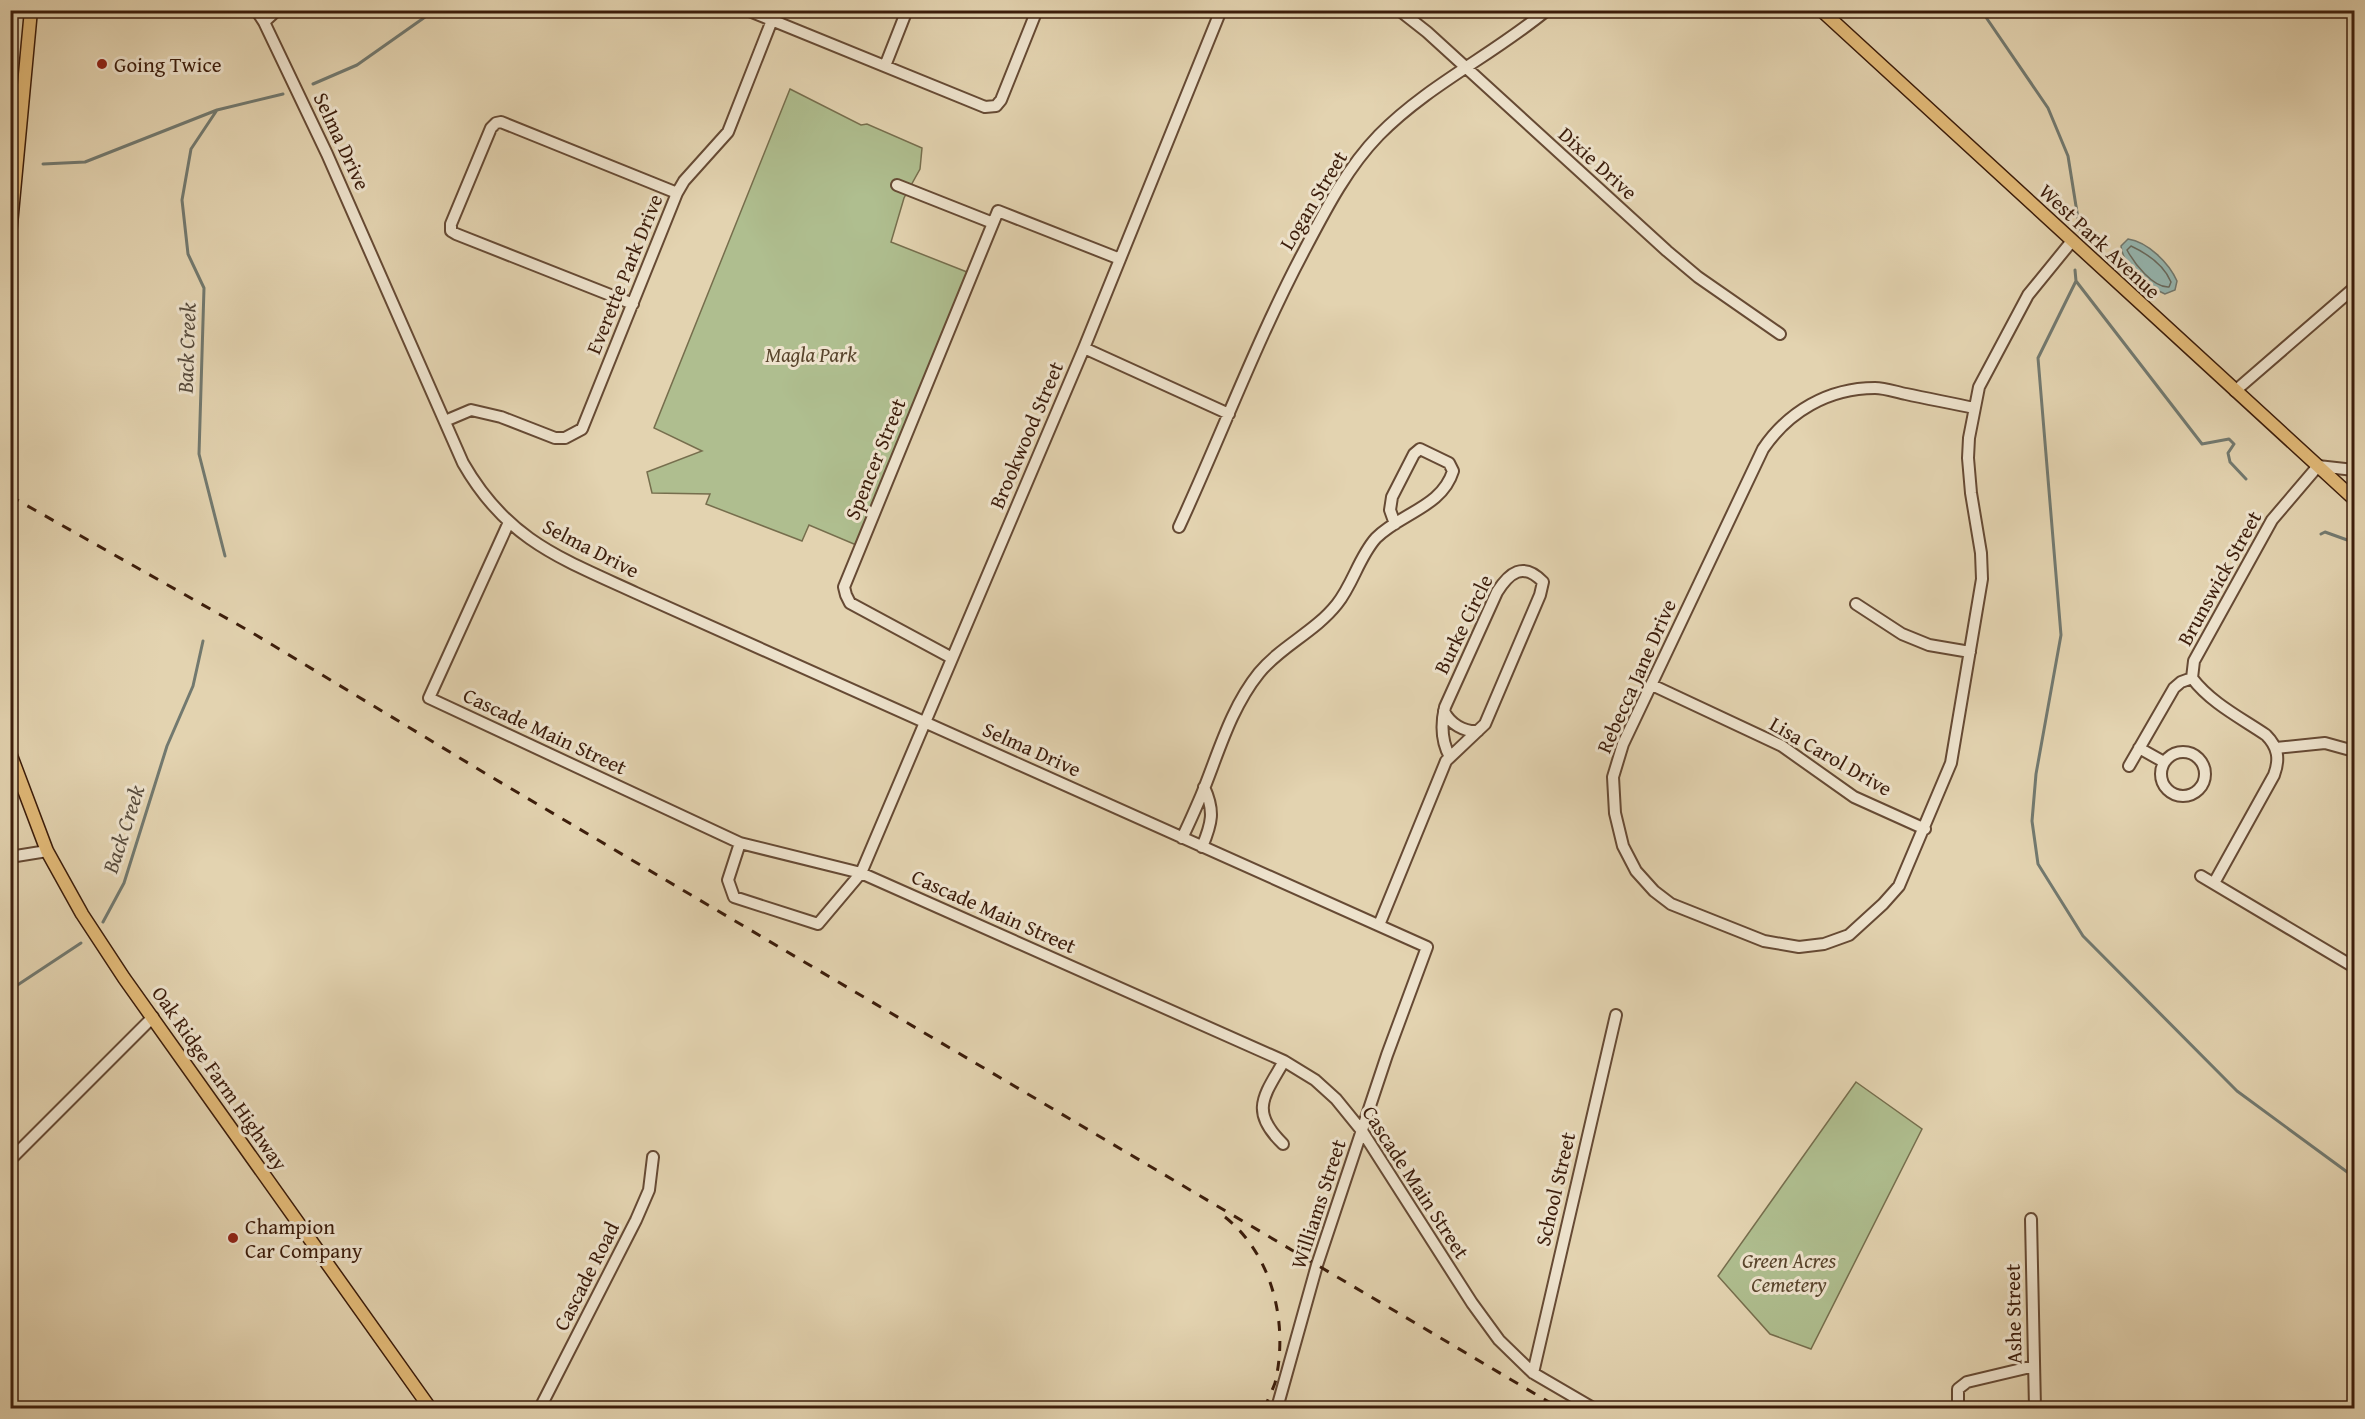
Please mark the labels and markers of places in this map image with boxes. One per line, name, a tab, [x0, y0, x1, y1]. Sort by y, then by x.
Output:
place label: Going Twice	[114, 49, 222, 80]
marker: Going Twice	[95, 57, 109, 71]
place label: Champion Car Company	[245, 1211, 363, 1266]
marker: Champion Car Company	[226, 1231, 240, 1245]

